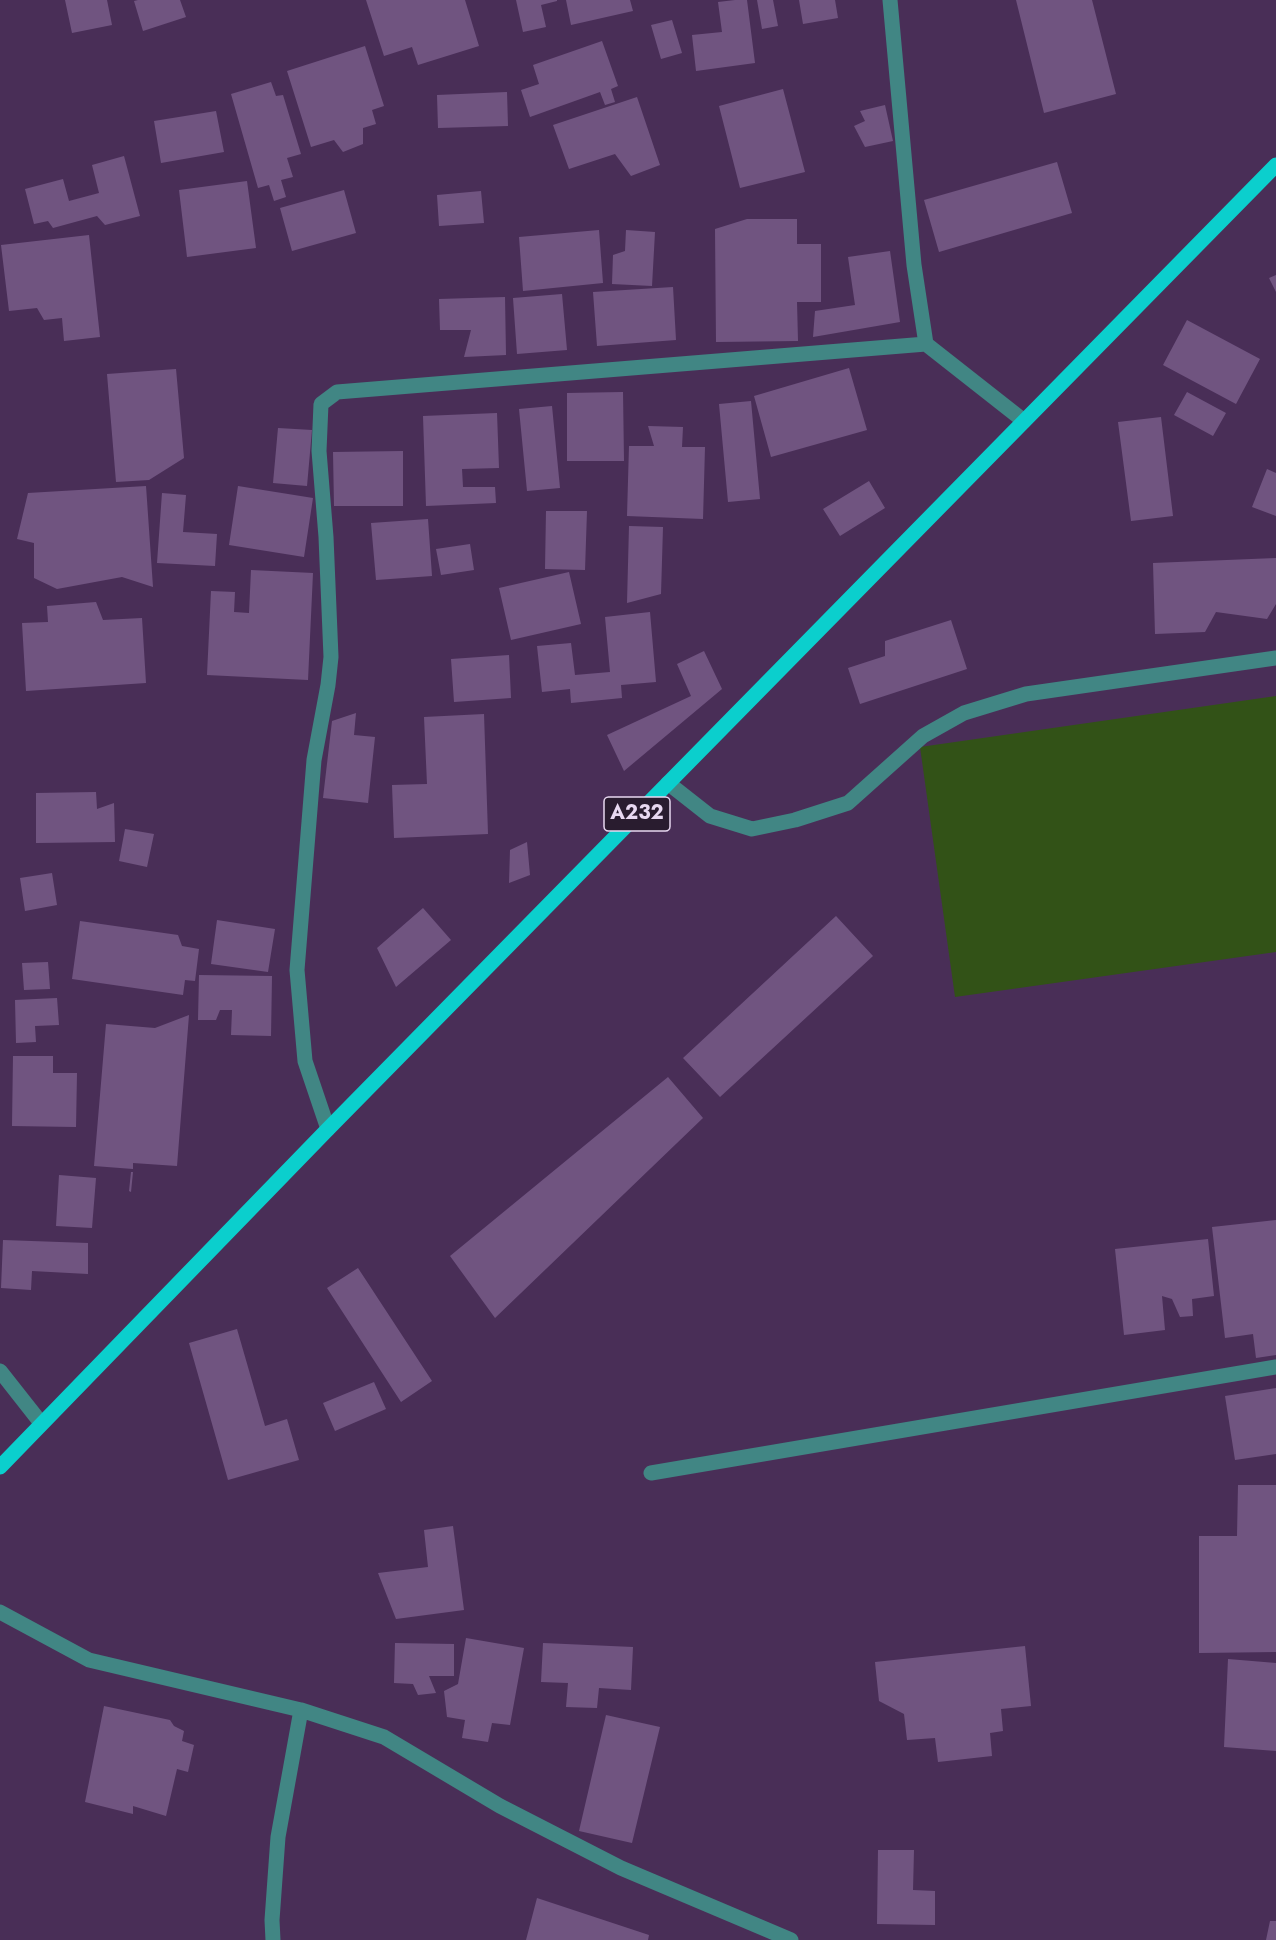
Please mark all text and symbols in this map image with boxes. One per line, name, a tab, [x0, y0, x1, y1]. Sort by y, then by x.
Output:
road number: A232	[604, 797, 670, 831]

